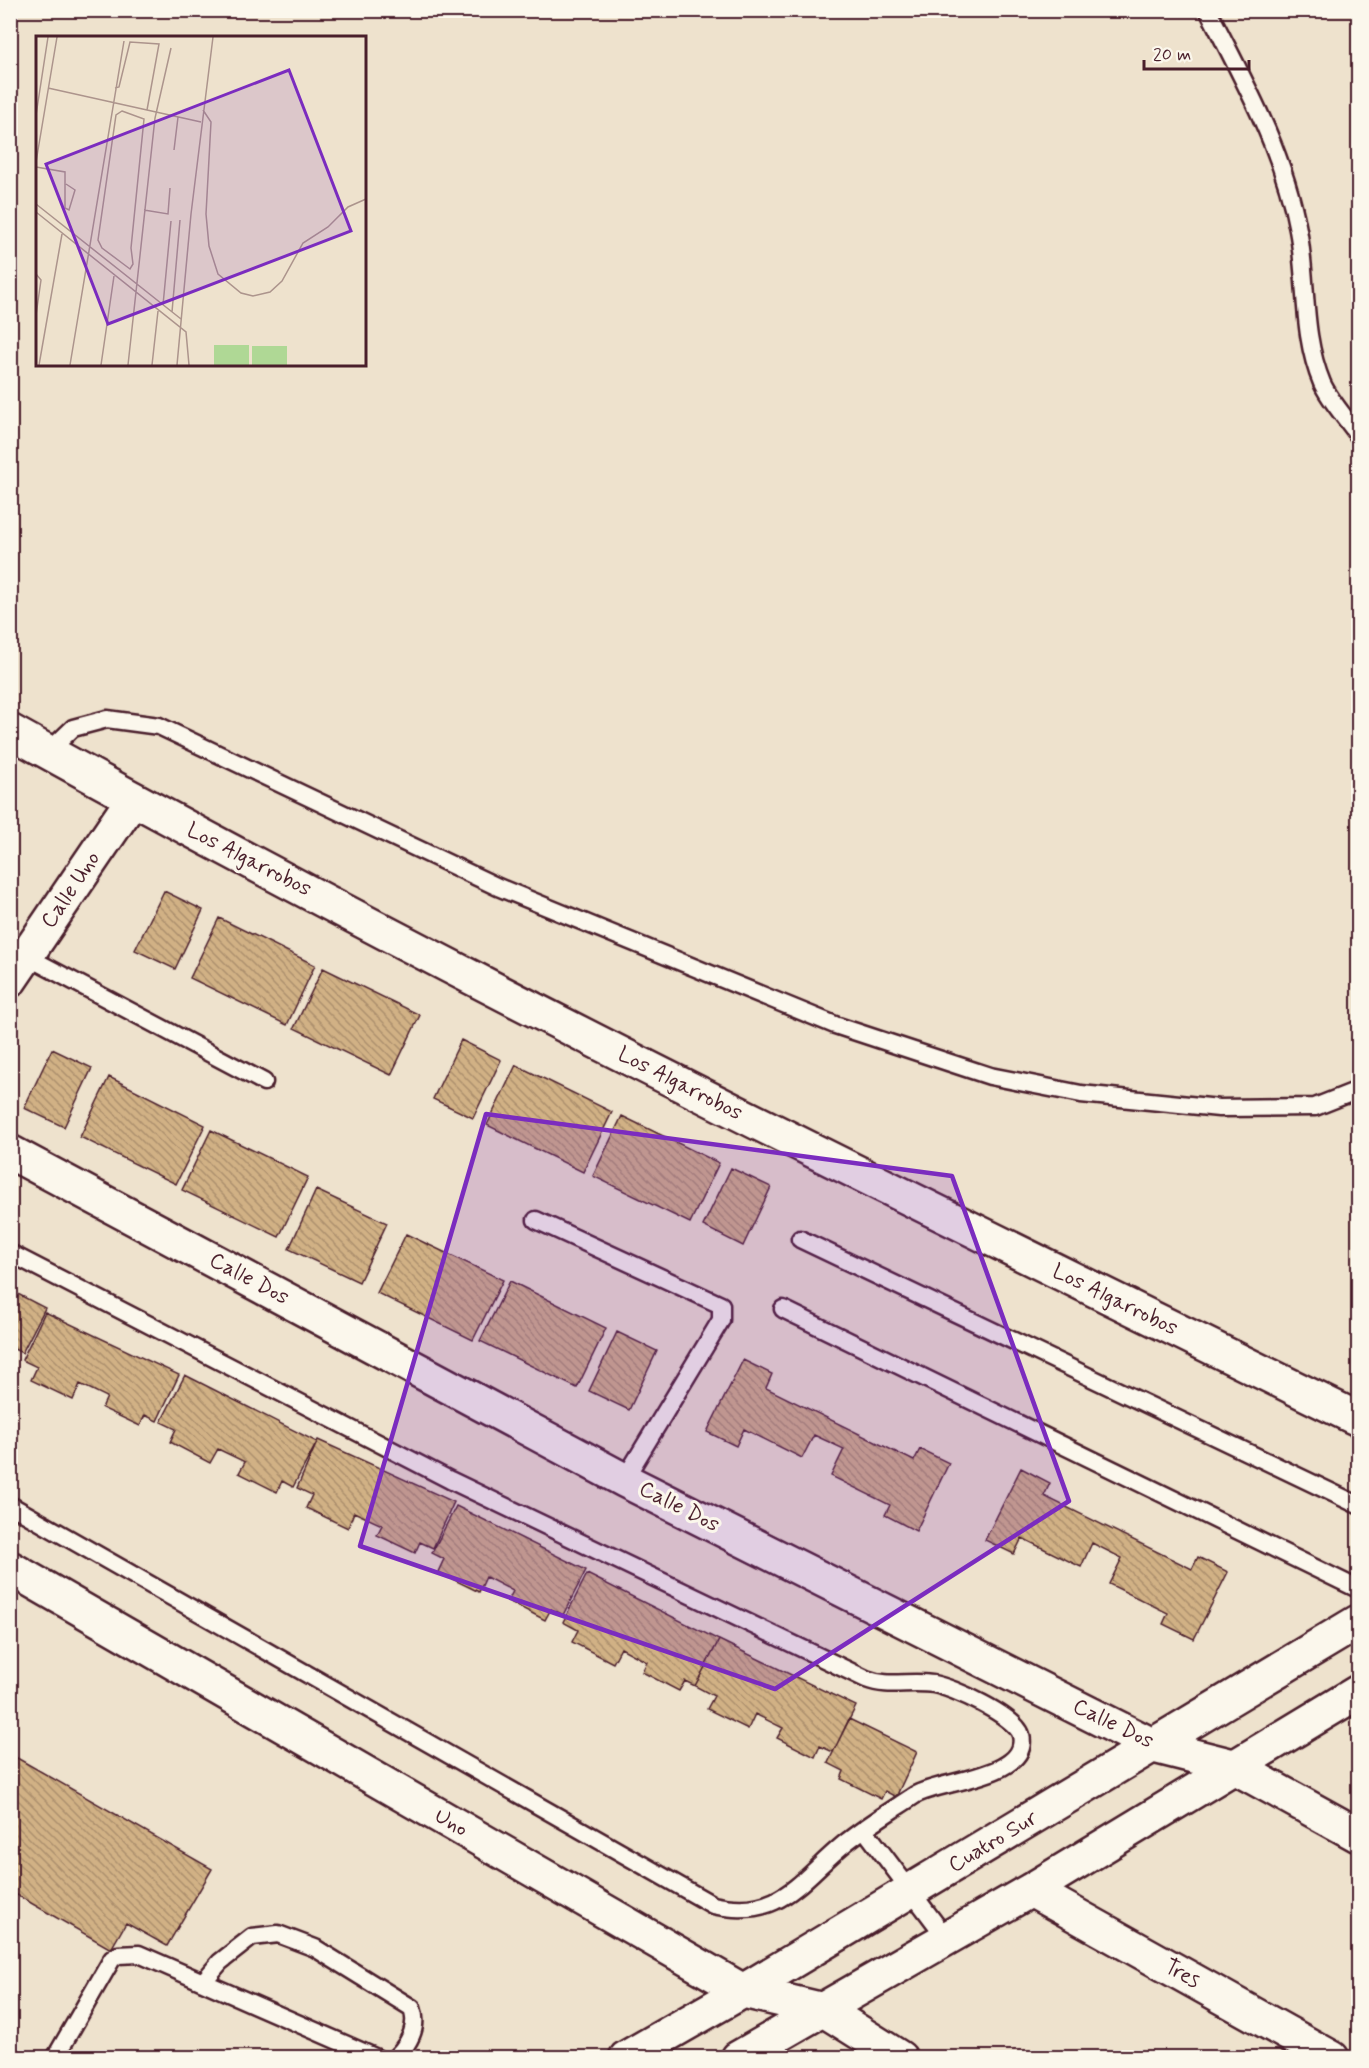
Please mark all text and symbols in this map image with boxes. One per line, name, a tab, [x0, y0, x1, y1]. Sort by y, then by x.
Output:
scale bar	[1144, 33, 1249, 71]
inset map	[36, 36, 366, 366]
text: 20 m	[1153, 43, 1191, 67]
street label: Los Algarrobos	[181, 817, 316, 904]
street label: Calle Uno	[35, 846, 107, 934]
street label: Los Algarrobos	[612, 1041, 747, 1128]
street label: Calle Dos	[204, 1246, 294, 1312]
street label: Los Algarrobos	[1047, 1257, 1183, 1343]
street label: Calle Dos	[634, 1475, 724, 1539]
street label: Calle Dos	[1068, 1692, 1158, 1756]
street label: Uno	[429, 1802, 473, 1844]
street label: Cuatro Sur	[943, 1804, 1043, 1880]
street label: Tres	[1159, 1953, 1205, 1995]

